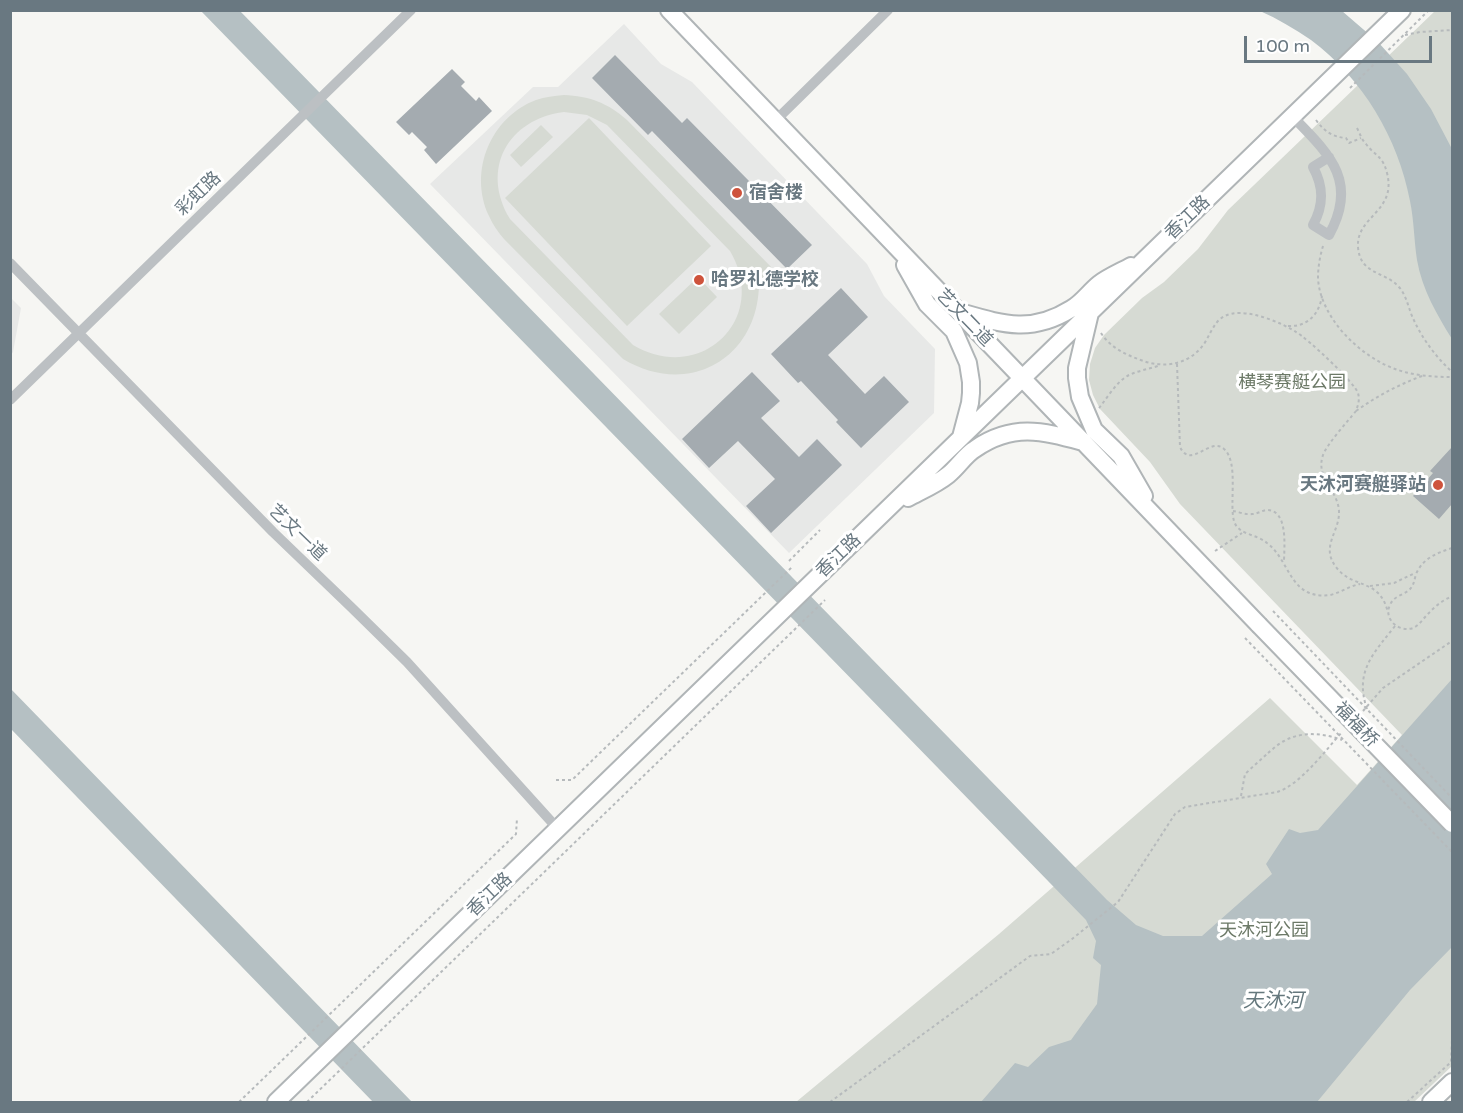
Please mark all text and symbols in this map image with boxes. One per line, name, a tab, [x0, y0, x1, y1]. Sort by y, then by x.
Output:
scale bar	[1247, 24, 1434, 62]
text: 100 m	[1255, 35, 1310, 57]
street label: 彩虹路	[172, 167, 226, 221]
place label: 宿舍楼	[749, 182, 803, 204]
marker: 宿舍楼	[730, 186, 744, 200]
street label: 香江路	[1161, 191, 1215, 245]
place label: 哈罗礼德学校	[711, 269, 819, 291]
marker: 哈罗礼德学校	[692, 273, 706, 287]
street label: 艺文二道	[931, 285, 997, 351]
park label: 横琴赛艇公园	[1238, 372, 1346, 394]
place label: 天沐河赛艇驿站	[1300, 474, 1426, 496]
marker: 天沐河赛艇驿站	[1431, 478, 1445, 492]
street label: 艺文一道	[264, 500, 330, 566]
street label: 香江路	[812, 529, 866, 583]
street label: 福福桥	[1329, 698, 1383, 752]
street label: 香江路	[463, 868, 517, 922]
park label: 天沐河公园	[1219, 920, 1309, 942]
water label: 天沐河	[1243, 990, 1303, 1014]

